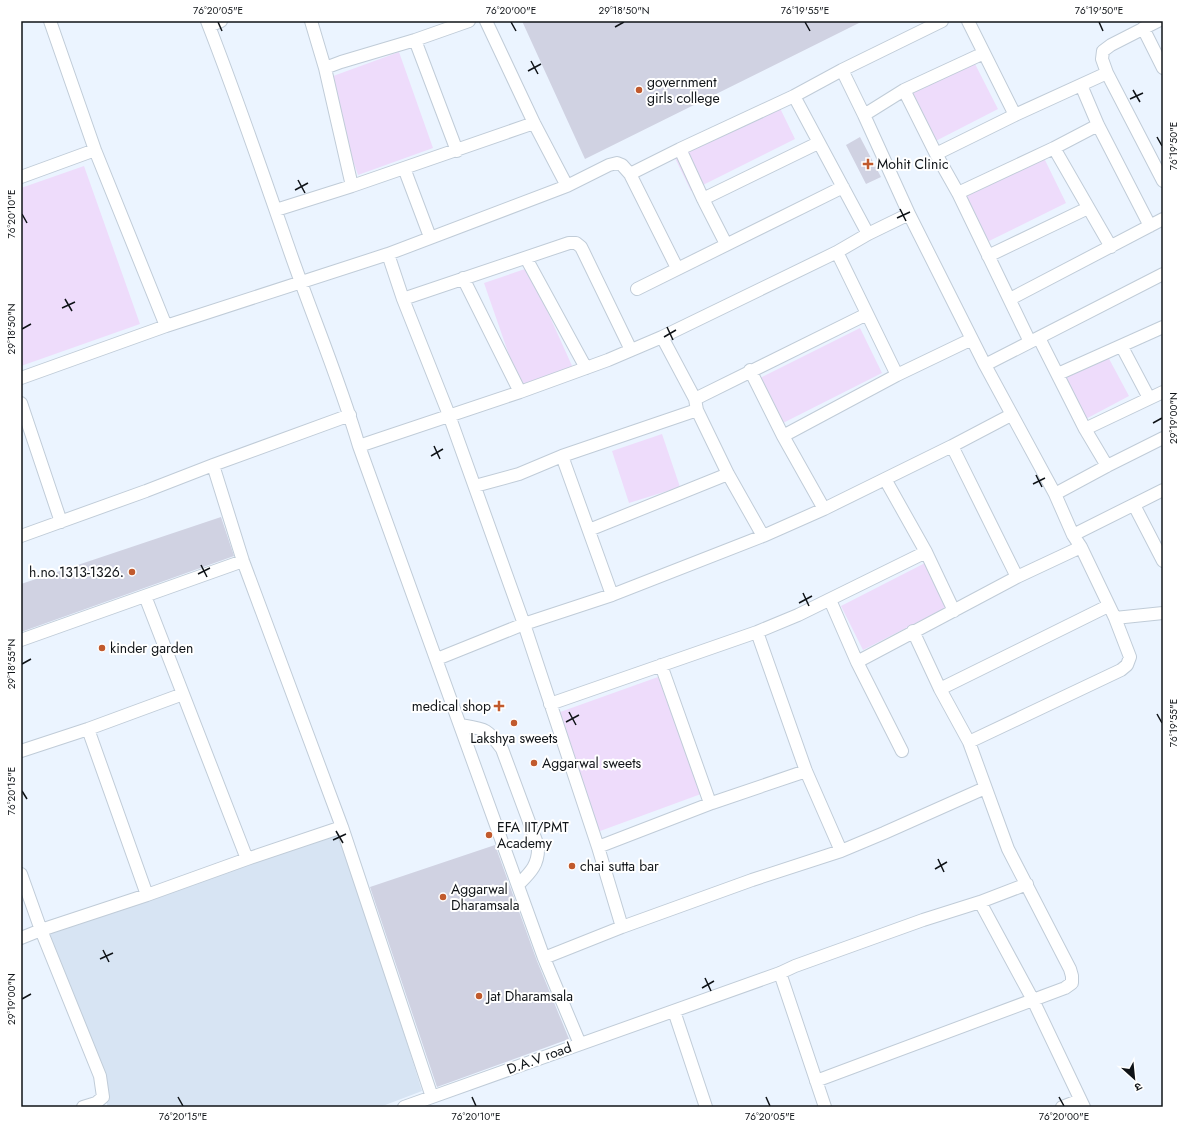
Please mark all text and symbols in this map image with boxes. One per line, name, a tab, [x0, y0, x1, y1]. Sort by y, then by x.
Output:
text: 76°20'05"E	[193, 3, 243, 18]
text: 76°20'00"E	[486, 3, 536, 18]
text: 29°18'50"N	[598, 3, 650, 18]
text: 76°19'55"E	[781, 3, 829, 18]
text: 76°19'50"E	[1075, 3, 1123, 18]
place label: government girls college	[647, 72, 720, 108]
marker: government girls college	[634, 85, 644, 95]
text: 76°19'50"E	[1166, 122, 1181, 170]
place label: Mohit Clinic	[877, 154, 949, 174]
marker: Mohit Clinic	[862, 158, 874, 170]
text: 76°20'10"E	[4, 190, 19, 238]
text: 29°18'50"N	[4, 303, 19, 355]
text: 29°19'00"N	[1166, 392, 1181, 444]
place label: h.no.1313-1326.	[29, 562, 124, 582]
marker: h.no.1313-1326.	[127, 567, 137, 577]
place label: kinder garden	[110, 638, 193, 658]
text: 29°18'55"N	[4, 639, 19, 689]
marker: kinder garden	[97, 643, 107, 653]
place label: medical shop	[412, 696, 491, 716]
text: 76°19'55"E	[1166, 699, 1181, 747]
marker: medical shop	[494, 701, 504, 711]
marker: Lakshya sweets	[509, 718, 519, 728]
place label: Lakshya sweets	[470, 728, 558, 748]
place label: Aggarwal sweets	[542, 753, 641, 773]
marker: Aggarwal sweets	[529, 758, 539, 768]
text: 76°20'15"E	[4, 767, 19, 815]
place label: EFA IIT/PMT Academy	[497, 817, 569, 853]
marker: EFA IIT/PMT Academy	[484, 830, 494, 840]
place label: chai sutta bar	[580, 856, 659, 876]
marker: chai sutta bar	[567, 861, 577, 871]
place label: Aggarwal Dharamsala	[451, 879, 519, 915]
marker: Aggarwal Dharamsala	[438, 892, 448, 902]
text: 29°19'00"N	[4, 973, 19, 1025]
place label: Jat Dharamsala	[485, 986, 573, 1006]
marker: Jat Dharamsala	[474, 991, 484, 1001]
street label: D.A.V road	[504, 1037, 574, 1079]
north arrow	[1114, 1058, 1154, 1098]
text: उ	[1132, 1078, 1145, 1096]
text: 76°20'15"E	[159, 1109, 207, 1124]
text: 76°20'10"E	[452, 1109, 500, 1124]
text: 76°20'05"E	[745, 1109, 795, 1124]
text: 76°20'00"E	[1039, 1109, 1089, 1124]

